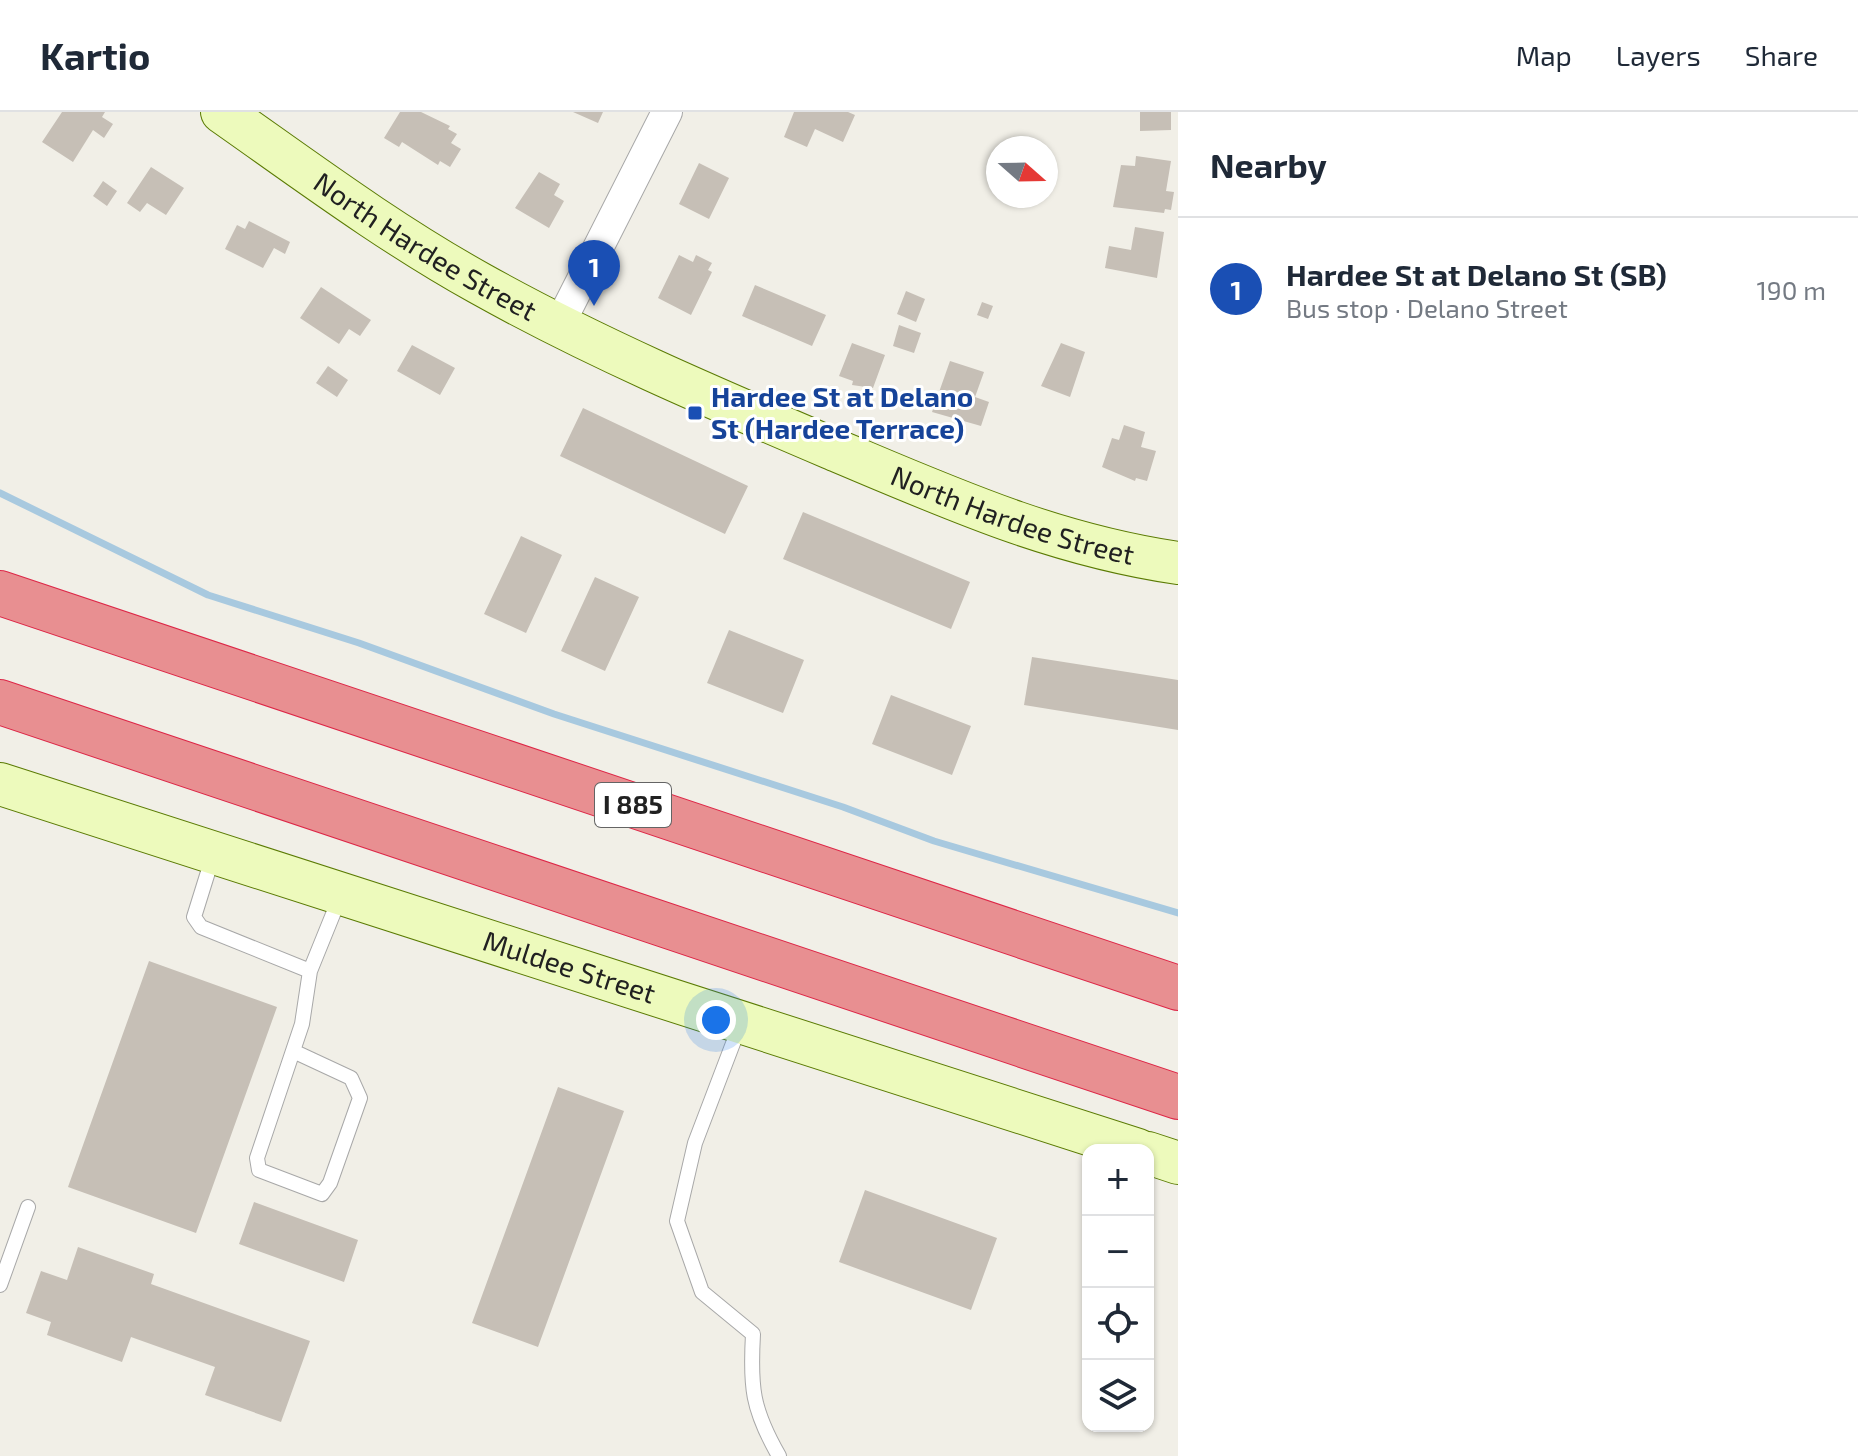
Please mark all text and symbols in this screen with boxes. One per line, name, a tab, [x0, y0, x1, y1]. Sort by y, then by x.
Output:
text: Kartio	[40, 32, 150, 78]
text: Map	[1516, 38, 1572, 72]
text: Layers	[1616, 38, 1701, 72]
text: Share	[1745, 38, 1818, 72]
north arrow	[986, 136, 1058, 208]
text: Nearby	[1210, 144, 1327, 185]
street label: North Hardee Street	[308, 164, 543, 327]
pin: 1	[568, 240, 620, 306]
text: Hardee St at Delano St (SB)	[1286, 256, 1667, 292]
text: 1	[1230, 274, 1242, 305]
text: 190 m	[1757, 274, 1826, 305]
text: Bus stop · Delano Street	[1286, 292, 1568, 323]
place label: Hardee St at Delano St (Hardee Terrace)	[711, 379, 973, 445]
marker: Hardee St at Delano St (Hardee Terrace)	[686, 404, 704, 422]
street label: North Hardee Street	[886, 457, 1138, 571]
road number: I 885	[595, 783, 671, 827]
street label: Muldee Street	[479, 923, 660, 1010]
your location	[696, 1000, 736, 1040]
map controls	[1082, 1144, 1154, 1432]
button: +	[1082, 1144, 1154, 1216]
button: −	[1082, 1216, 1154, 1288]
button: locate	[1082, 1288, 1154, 1360]
button: layers	[1082, 1360, 1154, 1432]

